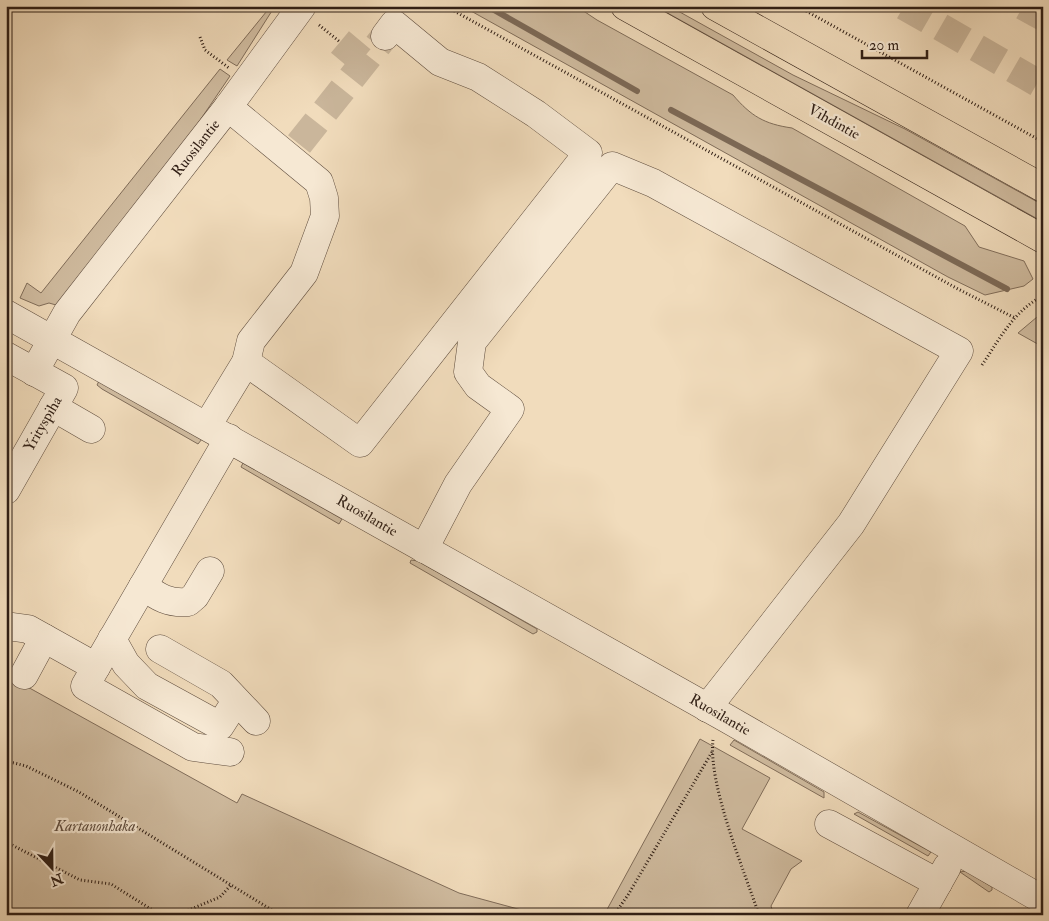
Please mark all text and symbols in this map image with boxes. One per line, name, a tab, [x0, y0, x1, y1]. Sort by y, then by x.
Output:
scale bar	[862, 28, 926, 60]
text: 20 m	[869, 36, 899, 55]
street label: Vihdintie	[805, 100, 863, 144]
street label: Ruosilantie	[168, 116, 224, 180]
street label: Yrityspiha	[20, 392, 68, 456]
street label: Ruosilantie	[333, 491, 401, 541]
street label: Ruosilantie	[686, 690, 754, 740]
park label: Kartanonhaka	[53, 817, 136, 836]
north arrow	[28, 844, 78, 894]
text: N	[47, 869, 67, 890]

